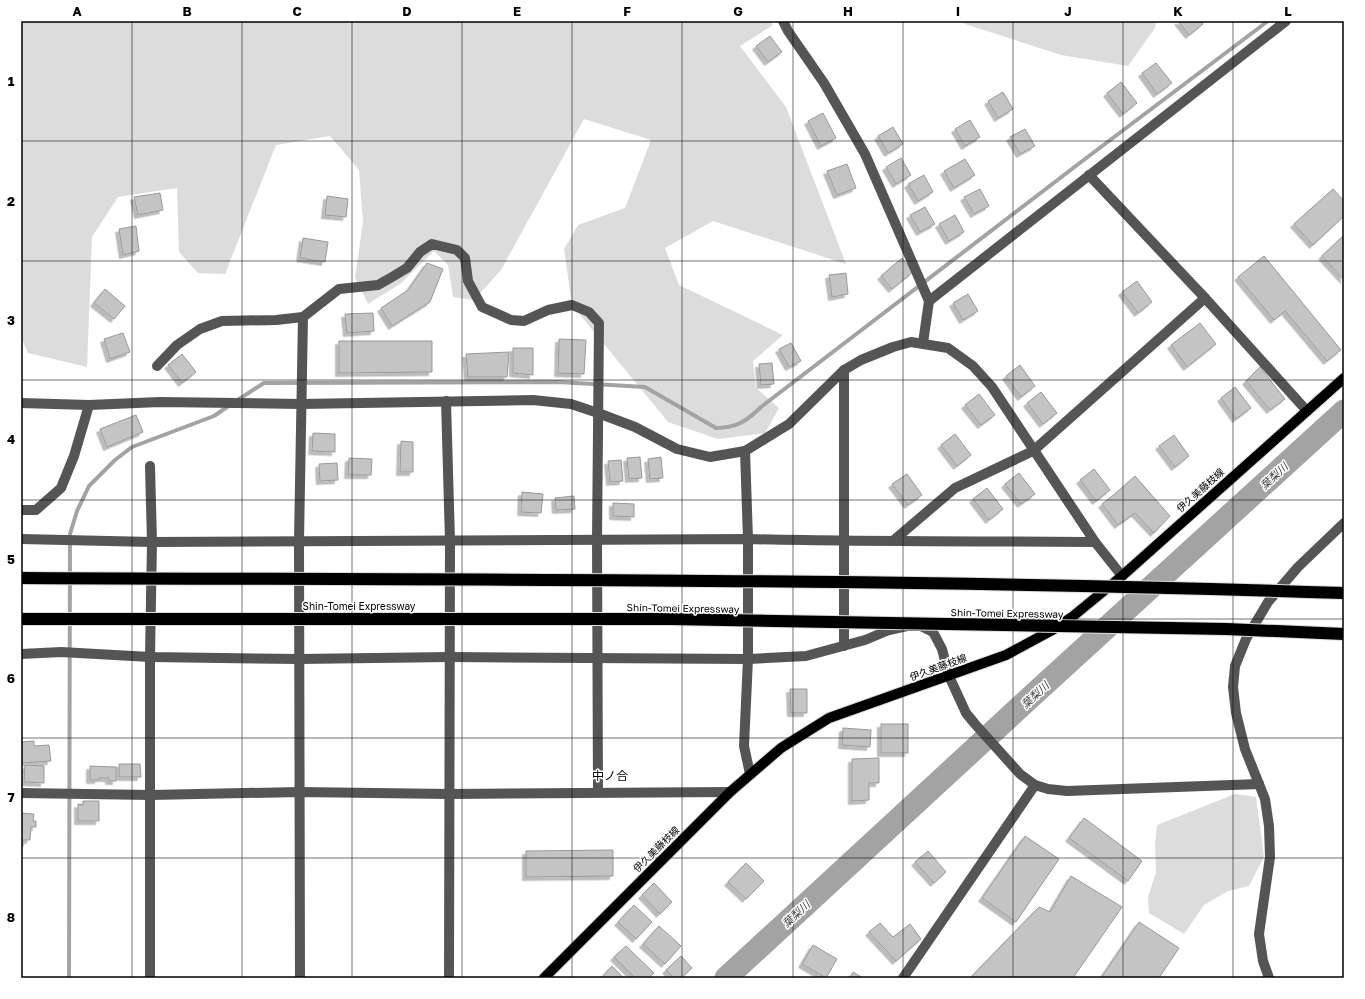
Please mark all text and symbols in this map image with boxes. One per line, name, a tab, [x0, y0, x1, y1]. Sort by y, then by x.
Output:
text: A	[72, 3, 82, 19]
text: B	[182, 3, 192, 19]
text: C	[292, 3, 302, 19]
text: D	[402, 3, 412, 19]
text: E	[513, 3, 521, 19]
text: F	[623, 3, 631, 19]
text: G	[733, 3, 743, 19]
text: H	[843, 3, 853, 19]
text: I	[956, 3, 960, 19]
text: J	[1064, 3, 1072, 19]
text: K	[1173, 3, 1183, 19]
text: L	[1284, 3, 1292, 19]
text: 1	[8, 73, 15, 89]
text: 2	[7, 193, 15, 209]
text: 3	[7, 312, 15, 328]
text: 4	[7, 431, 15, 447]
water label: 葉梨川	[1257, 459, 1291, 492]
street label: 伊久美藤枝線	[1174, 465, 1226, 515]
text: 5	[7, 551, 15, 567]
street label: Shin-Tomei Expressway	[303, 600, 416, 612]
street label: Shin-Tomei Expressway	[626, 601, 740, 615]
street label: Shin-Tomei Expressway	[950, 606, 1064, 620]
street label: 伊久美藤枝線	[908, 651, 968, 683]
text: 6	[7, 670, 15, 686]
water label: 葉梨川	[1018, 678, 1052, 711]
district label: 中ノ合	[592, 768, 628, 783]
text: 7	[7, 789, 15, 805]
street label: 伊久美藤枝線	[631, 824, 681, 874]
water label: 葉梨川	[779, 897, 813, 930]
text: 8	[7, 909, 15, 925]

